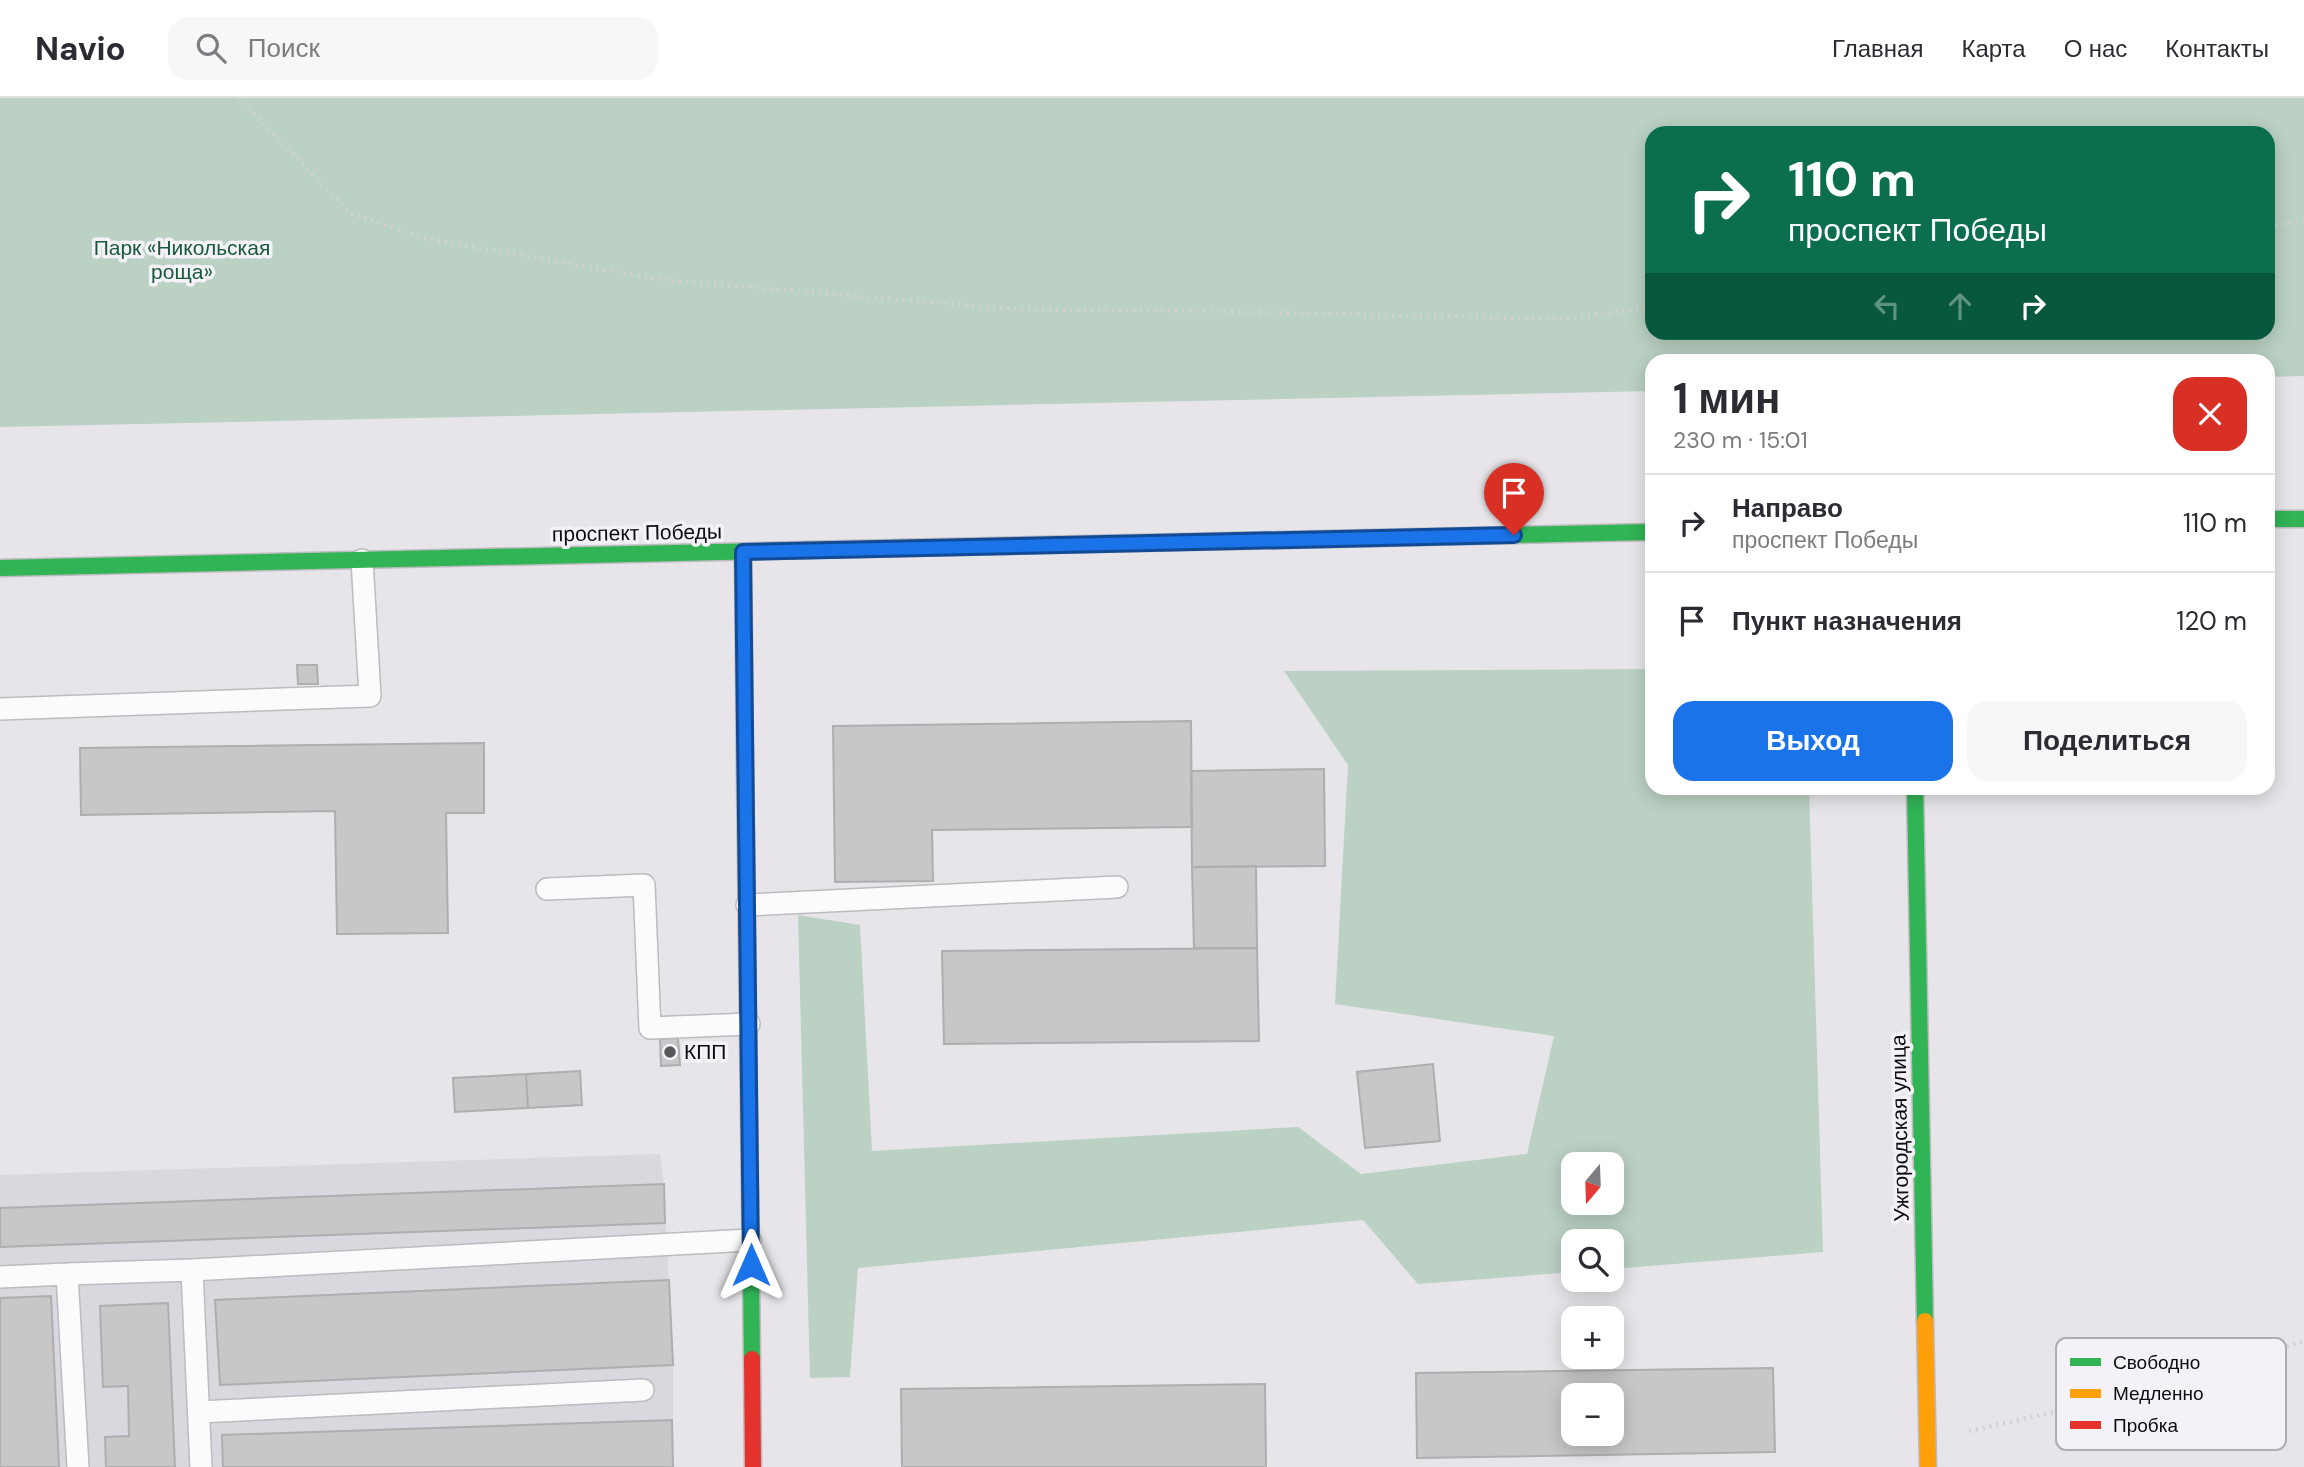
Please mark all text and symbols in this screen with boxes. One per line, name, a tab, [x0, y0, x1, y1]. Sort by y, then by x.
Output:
search box	[168, 17, 658, 80]
text: Navio	[35, 27, 126, 70]
icon: search	[192, 29, 230, 67]
text: Поиск	[248, 31, 320, 65]
text: Главная	[1832, 33, 1923, 64]
text: Карта	[1961, 33, 2026, 64]
text: О нас	[2064, 33, 2127, 64]
text: Контакты	[2165, 33, 2269, 64]
text: 110 m	[1788, 147, 1916, 211]
icon: right	[1673, 154, 1764, 245]
text: проспект Победы	[1788, 209, 2047, 251]
park label: Парк «Никольская роща»	[94, 234, 270, 286]
icon: left	[1868, 287, 1906, 325]
icon: ahead	[1941, 287, 1979, 325]
icon: right	[2014, 287, 2052, 325]
text: 1 мин	[1673, 371, 1780, 426]
button: close	[2173, 377, 2247, 451]
text: 230 m · 15:01	[1673, 425, 1808, 455]
pin	[1484, 463, 1544, 535]
icon: arrive	[1495, 474, 1533, 512]
text: Направо	[1732, 491, 1843, 525]
icon: right	[1673, 504, 1711, 542]
text: 110 m	[2183, 506, 2247, 540]
street label: проспект Победы	[552, 518, 722, 548]
text: проспект Победы	[1732, 525, 1918, 555]
icon: arrive	[1673, 602, 1711, 640]
text: Пункт назначения	[1732, 604, 1962, 638]
text: 120 m	[2176, 604, 2247, 638]
button: Выход	[1673, 701, 1953, 781]
button: Поделиться	[1967, 701, 2247, 781]
street label: Ужгородская улица	[1884, 1034, 1916, 1222]
place label: КПП	[684, 1038, 726, 1066]
marker: КПП	[662, 1044, 678, 1060]
north arrow	[1561, 1152, 1624, 1214]
map controls	[1561, 1152, 1624, 1446]
position arrow	[714, 1228, 788, 1302]
button: search	[1561, 1229, 1624, 1292]
button: +	[1561, 1306, 1624, 1369]
legend	[2056, 1338, 2286, 1450]
text: Свободно	[2113, 1350, 2200, 1375]
text: Медленно	[2113, 1381, 2203, 1406]
button: −	[1561, 1383, 1624, 1446]
text: Пробка	[2113, 1413, 2178, 1438]

